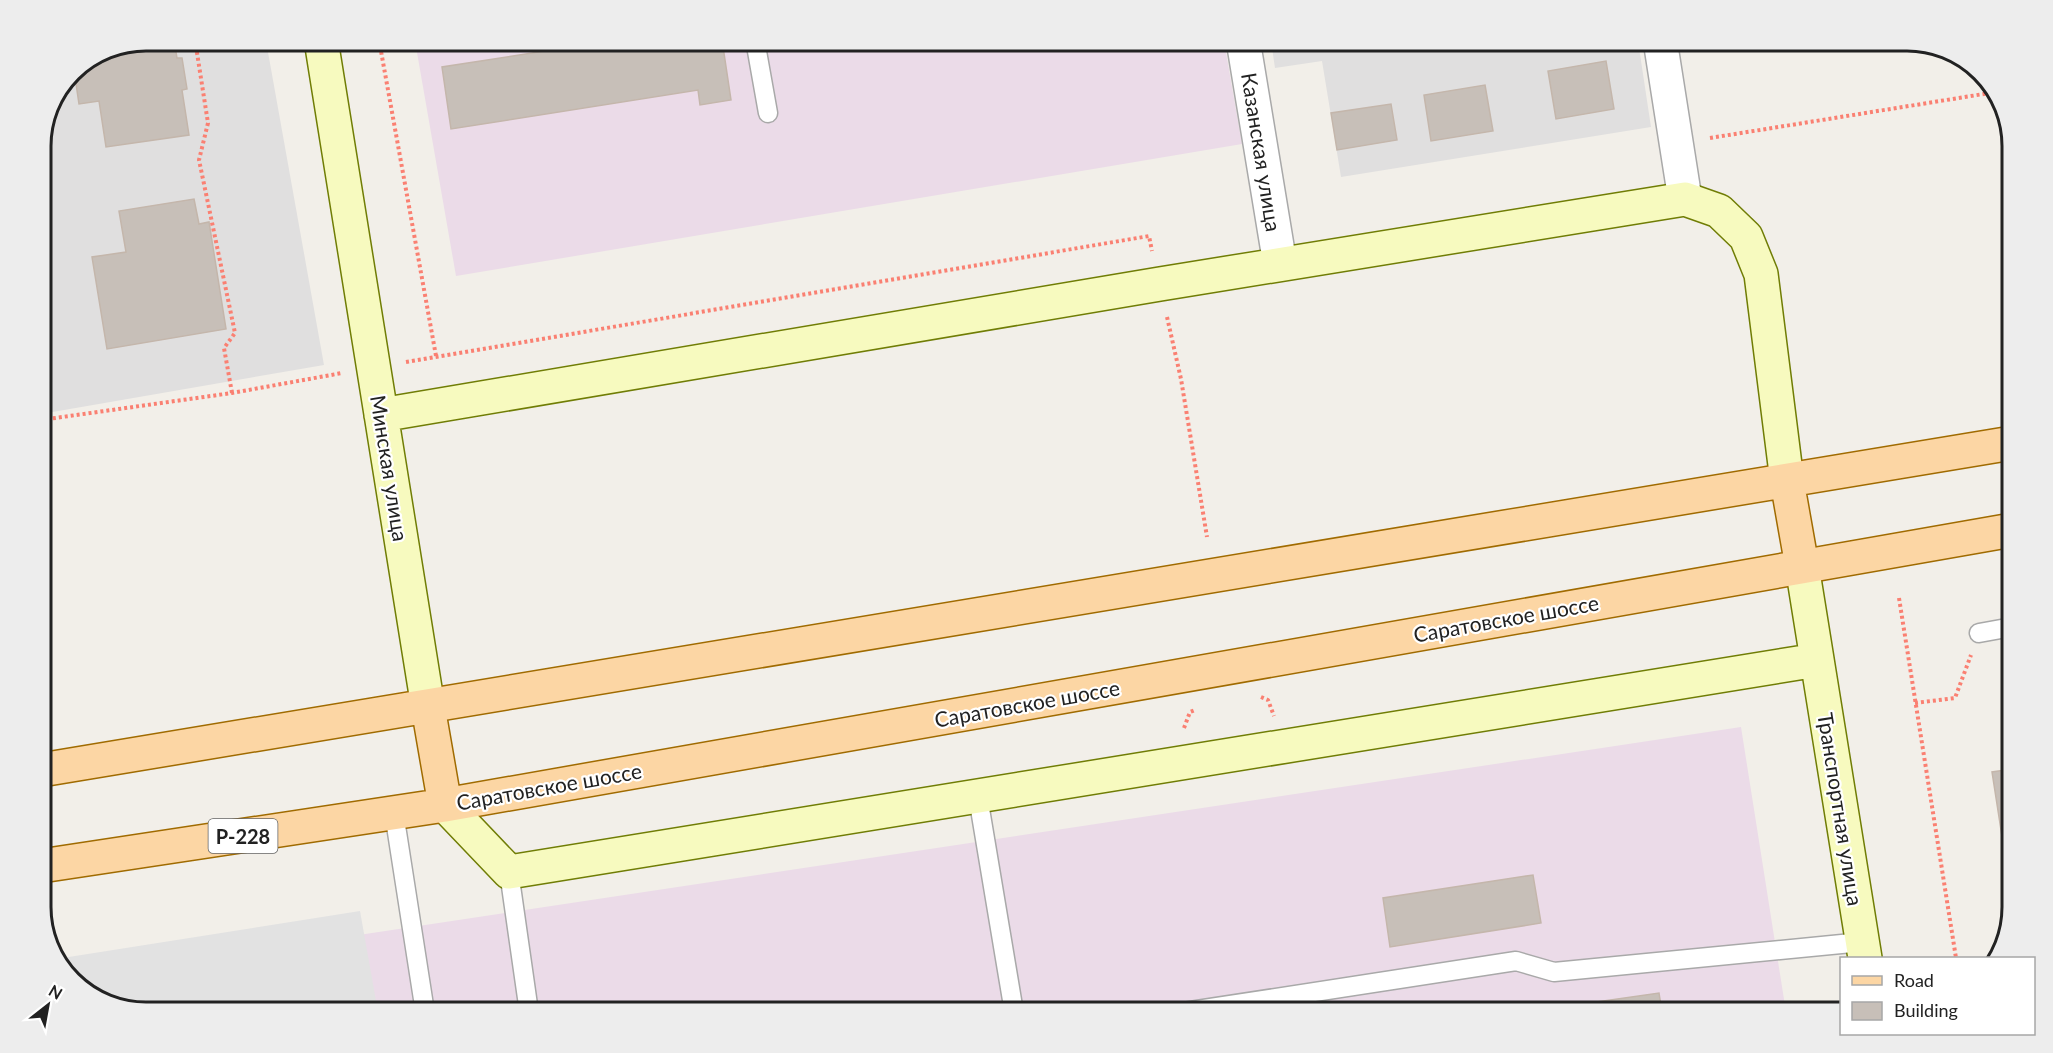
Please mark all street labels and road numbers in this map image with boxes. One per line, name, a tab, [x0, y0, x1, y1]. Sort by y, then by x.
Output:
street label: Казанская улица	[1237, 71, 1287, 233]
street label: Минская улица	[366, 393, 414, 543]
street label: Саратовское шоссе	[1411, 589, 1601, 647]
street label: Саратовское шоссе	[932, 674, 1122, 732]
street label: Транспортная улица	[1813, 711, 1869, 907]
street label: Саратовское шоссе	[454, 757, 644, 815]
road number: Р-228	[208, 819, 278, 853]

